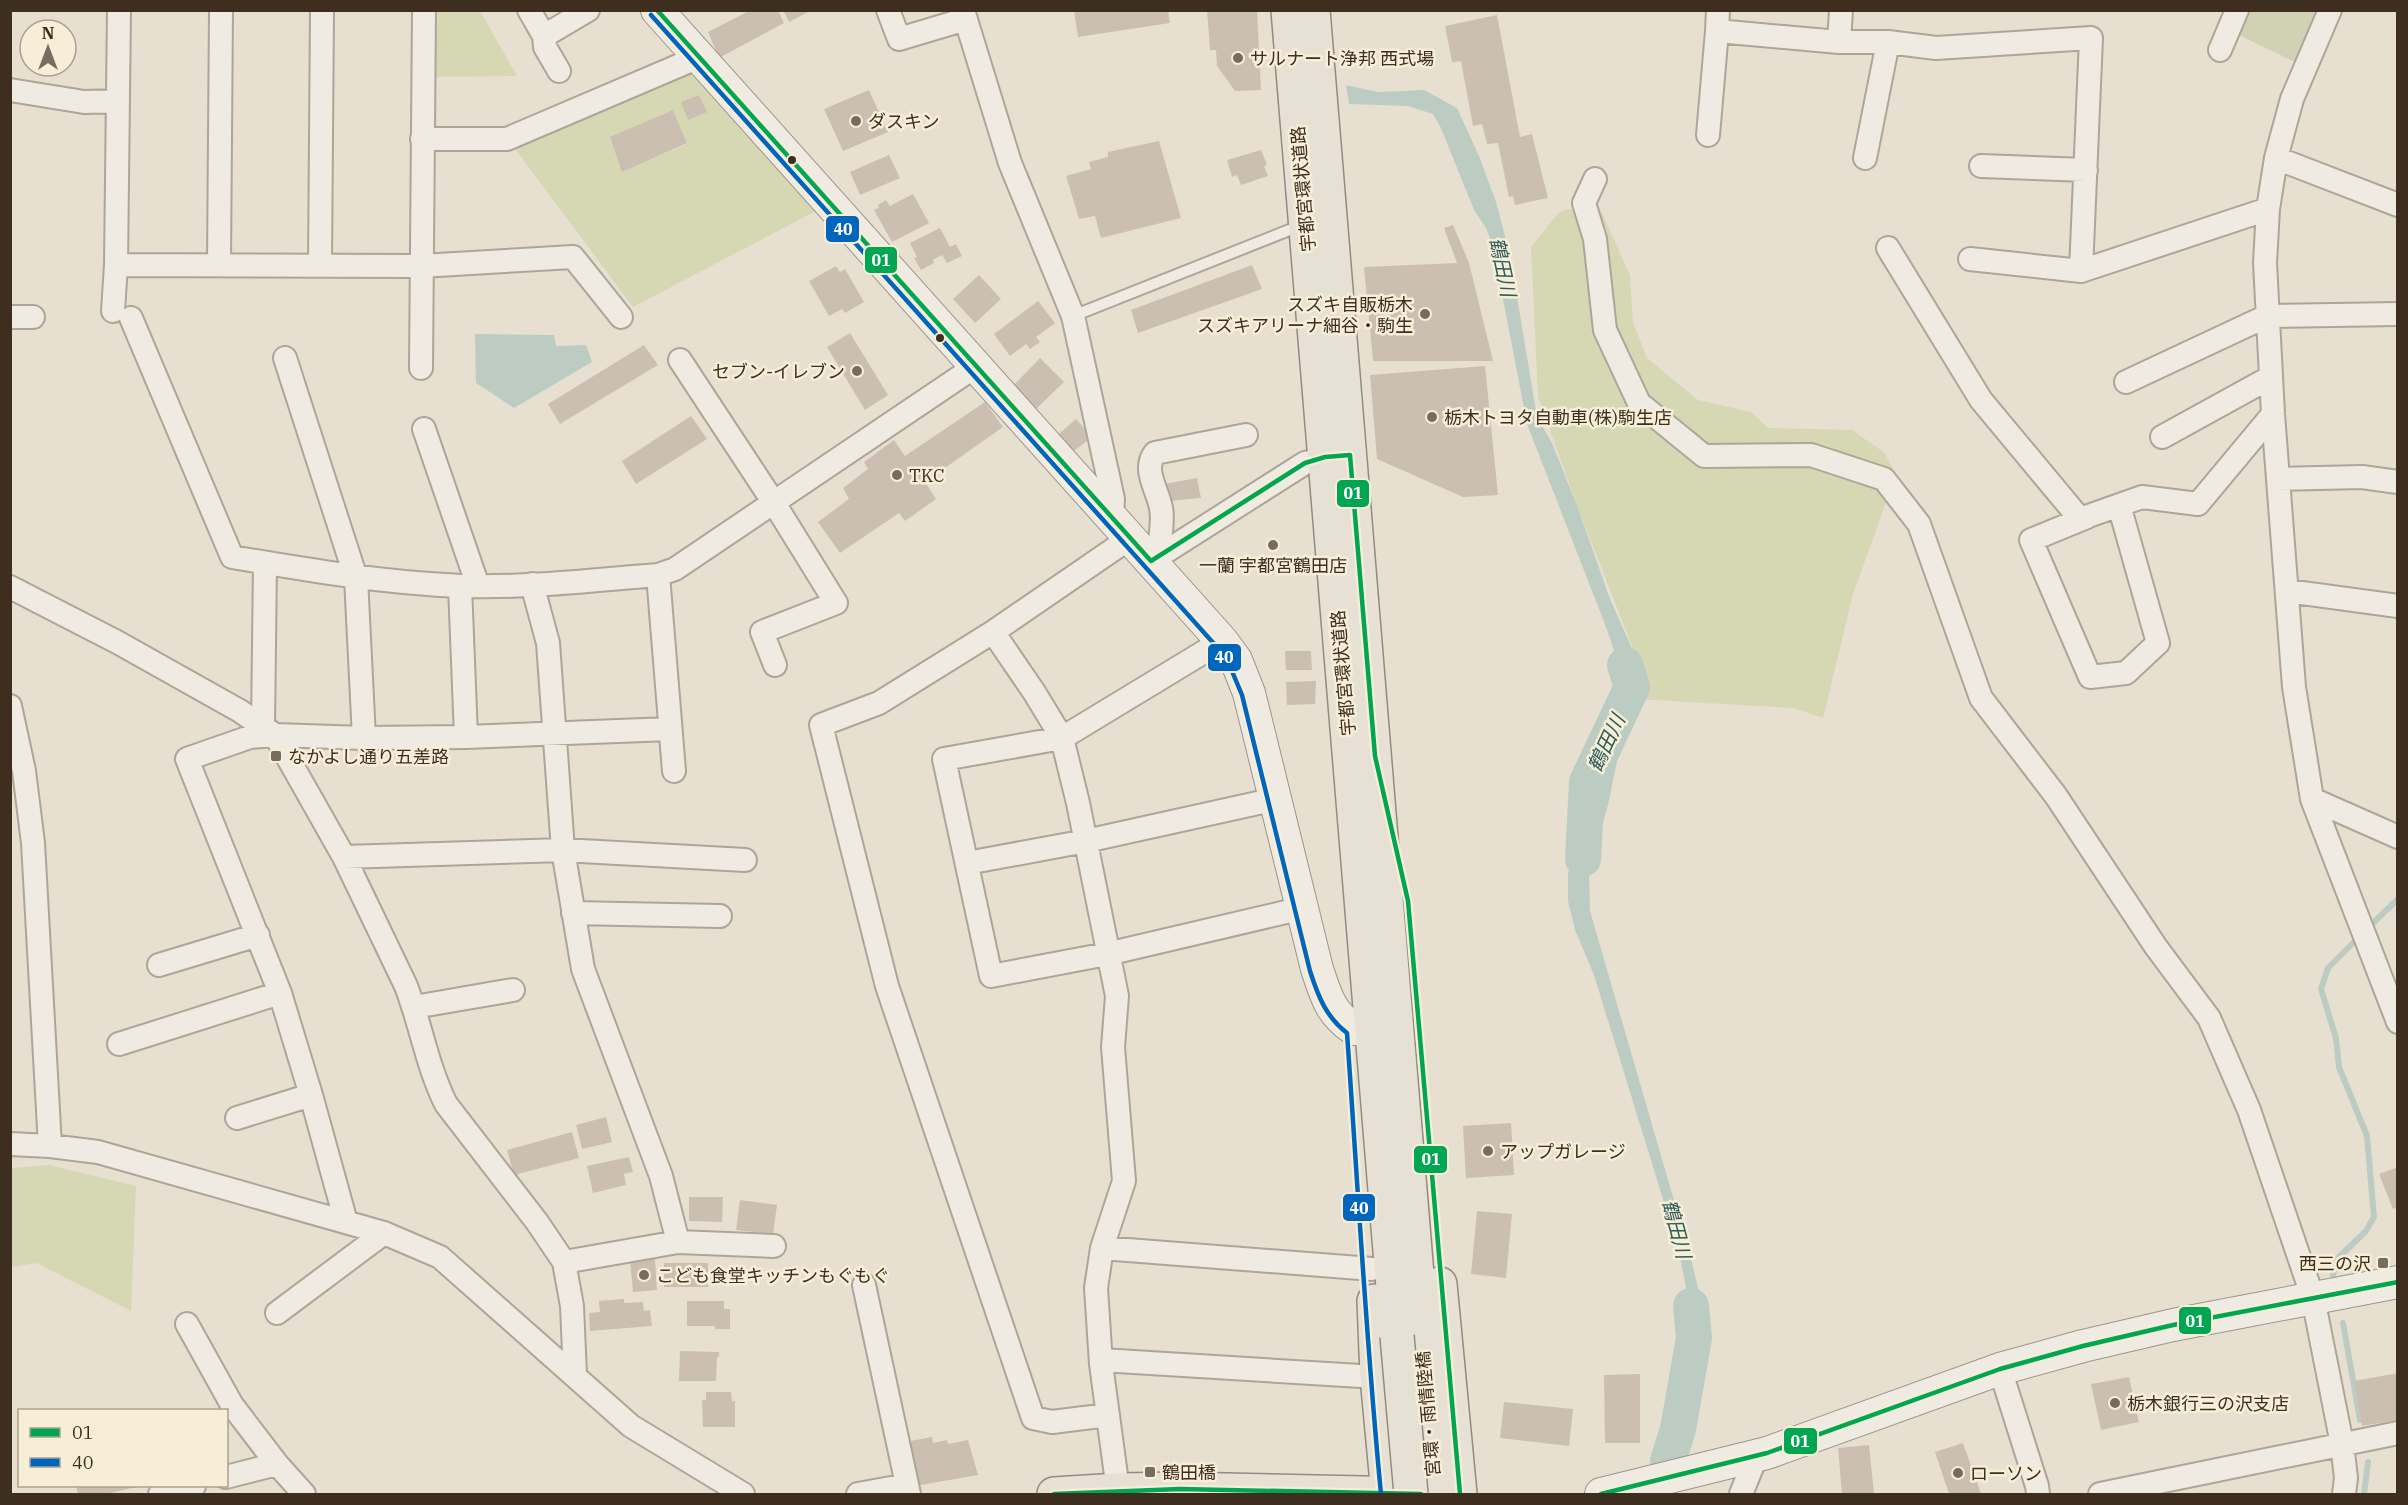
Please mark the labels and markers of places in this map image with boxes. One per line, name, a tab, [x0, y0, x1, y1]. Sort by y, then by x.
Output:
place label: サルナート浄邦 西式場	[1250, 47, 1434, 70]
marker: サルナート浄邦 西式場	[1231, 51, 1245, 65]
place label: ダスキン	[868, 110, 939, 133]
marker: ダスキン	[849, 114, 863, 128]
unlabelled marker	[786, 154, 798, 166]
place label: スズキ自販栃木 スズキアリーナ細谷・駒生	[1197, 293, 1413, 337]
marker: スズキ自販栃木 スズキアリーナ細谷・駒生	[1418, 307, 1432, 321]
unlabelled marker	[934, 332, 946, 344]
place label: セブン-イレブン	[712, 360, 845, 383]
marker: セブン-イレブン	[850, 364, 864, 378]
place label: 栃木トヨタ自動車(株)駒生店	[1444, 406, 1672, 429]
marker: 栃木トヨタ自動車(株)駒生店	[1425, 410, 1439, 424]
place label: TKC	[909, 464, 945, 487]
marker: TKC	[890, 468, 904, 482]
marker: 一蘭 宇都宮鶴田店	[1266, 538, 1280, 552]
place label: 一蘭 宇都宮鶴田店	[1199, 554, 1347, 577]
place label: なかよし通り五差路	[288, 745, 449, 768]
marker: なかよし通り五差路	[269, 749, 283, 763]
place label: アップガレージ	[1500, 1140, 1626, 1163]
marker: アップガレージ	[1481, 1144, 1495, 1158]
place label: 西三の沢	[2299, 1252, 2371, 1275]
marker: 西三の沢	[2376, 1256, 2390, 1270]
place label: こども食堂キッチンもぐもぐ	[656, 1264, 890, 1287]
marker: こども食堂キッチンもぐもぐ	[637, 1268, 651, 1282]
place label: 栃木銀行三の沢支店	[2127, 1392, 2289, 1415]
marker: 栃木銀行三の沢支店	[2108, 1396, 2122, 1410]
place label: 鶴田橋	[1162, 1461, 1216, 1484]
place label: ローソン	[1970, 1462, 2042, 1485]
marker: 鶴田橋	[1143, 1465, 1157, 1479]
marker: ローソン	[1951, 1466, 1965, 1480]

